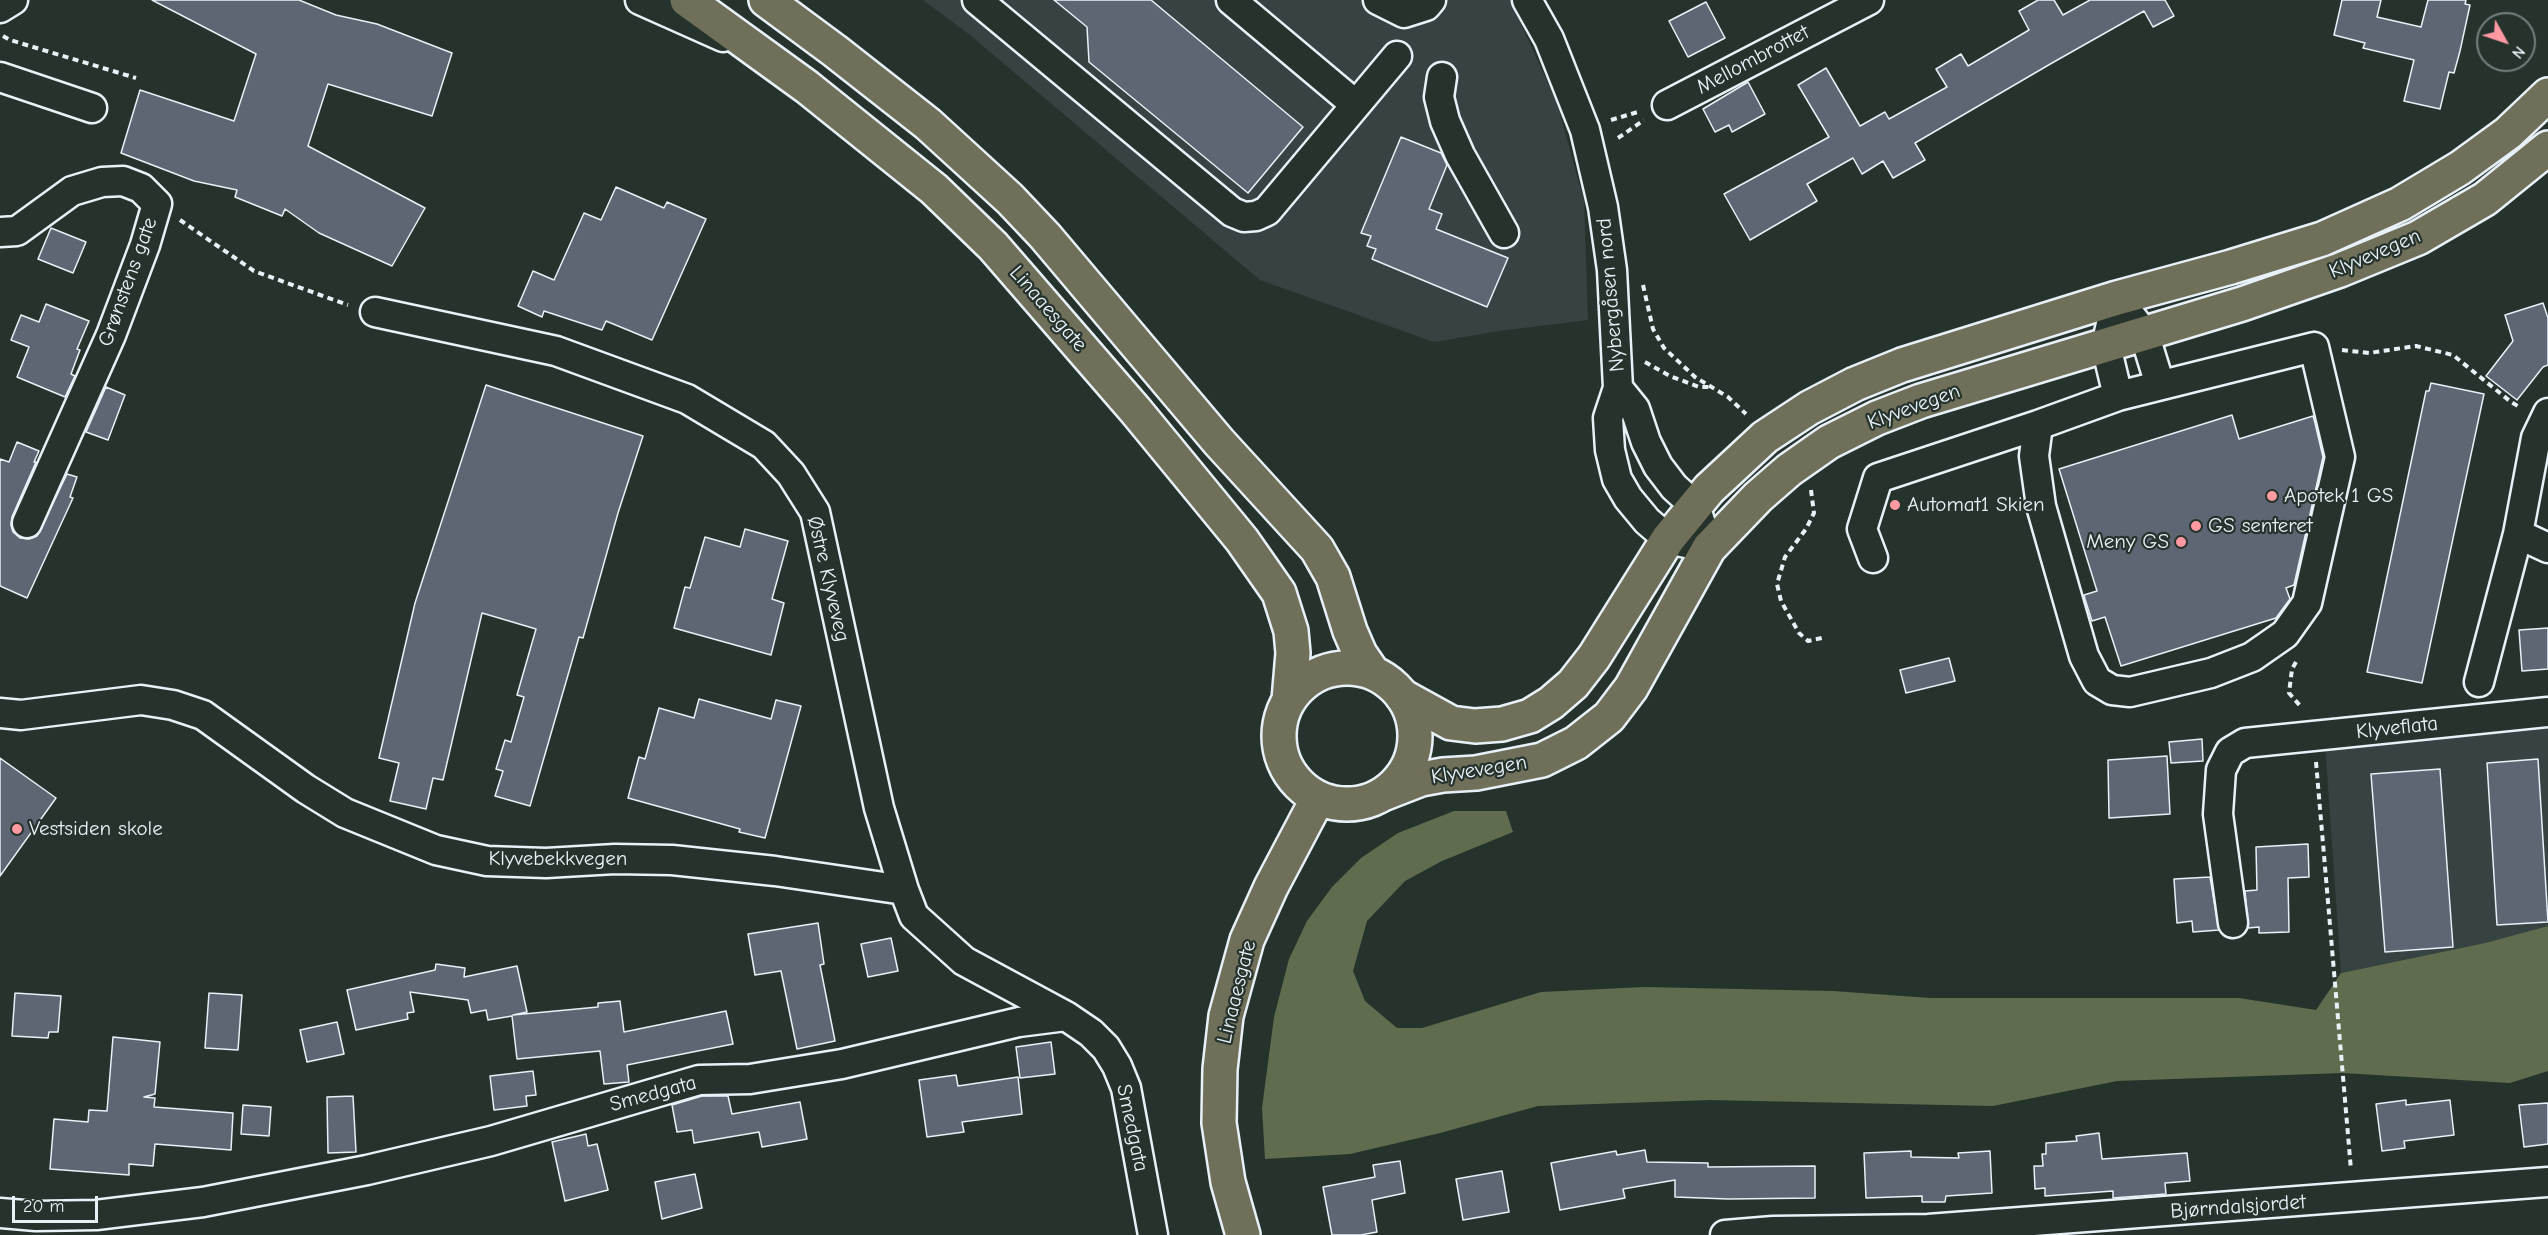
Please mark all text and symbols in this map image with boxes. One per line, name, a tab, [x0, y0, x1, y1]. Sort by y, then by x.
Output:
north arrow	[2476, 12, 2536, 72]
street label: Mellombrottet	[1692, 20, 1814, 100]
text: N	[2508, 43, 2529, 62]
street label: Grønstens gate	[93, 214, 163, 350]
street label: Nybergåsen nord	[1592, 217, 1630, 373]
street label: Klyvevegen	[2326, 223, 2424, 285]
street label: Linaaesgate	[1004, 261, 1092, 357]
street label: Klyvevegen	[1864, 379, 1964, 435]
place label: Apotek 1 GS	[2284, 483, 2393, 509]
marker: Apotek 1 GS	[2265, 489, 2279, 503]
place label: Automat1 Skien	[1907, 492, 2045, 518]
marker: Automat1 Skien	[1888, 498, 1902, 512]
place label: GS senteret	[2208, 513, 2313, 539]
street label: Østre Klyveveg	[801, 514, 855, 644]
marker: GS senteret	[2189, 519, 2203, 533]
place label: Meny GS	[2086, 529, 2169, 555]
marker: Meny GS	[2174, 535, 2188, 549]
street label: Klyveflata	[2355, 711, 2439, 745]
street label: Klyvevegen	[1429, 750, 1529, 790]
place label: Vestsiden skole	[29, 816, 163, 842]
marker: Vestsiden skole	[10, 822, 24, 836]
street label: Klyvebekkvegen	[489, 846, 627, 872]
street label: Linaaesgate	[1212, 938, 1262, 1046]
street label: Smedgata	[607, 1070, 699, 1118]
street label: Smedgata	[1110, 1082, 1154, 1174]
scale bar	[15, 1184, 100, 1222]
street label: Bjørndalsjordet	[2169, 1190, 2307, 1224]
text: 20 m	[23, 1196, 64, 1217]

